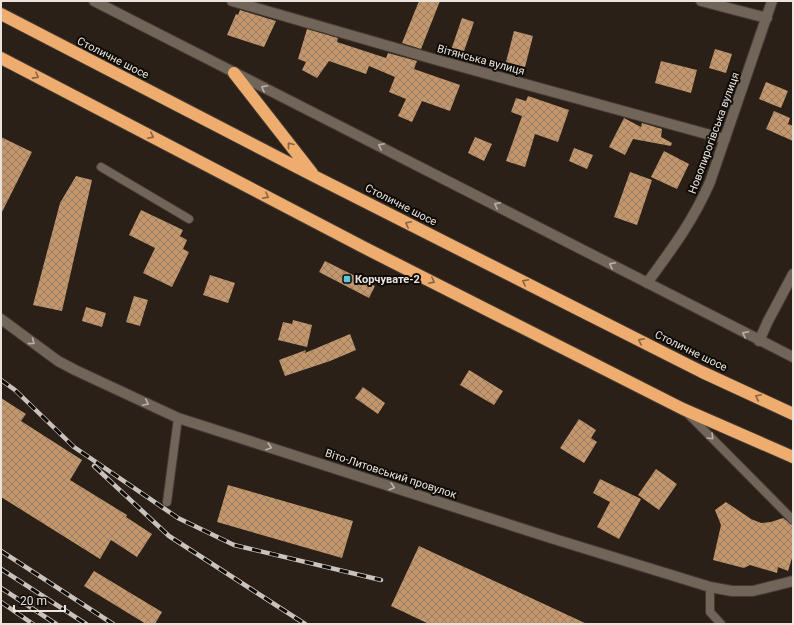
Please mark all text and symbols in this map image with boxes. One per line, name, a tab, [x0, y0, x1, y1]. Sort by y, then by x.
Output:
street label: Столичне шосе	[75, 34, 151, 82]
street label: Вітянська вулиця	[436, 42, 526, 78]
street label: Новопирогівська вулиця	[686, 70, 742, 196]
one-way arrow	[31, 71, 39, 79]
one-way arrow	[261, 85, 269, 93]
one-way arrow	[147, 131, 154, 139]
one-way arrow	[287, 142, 295, 149]
one-way arrow	[378, 143, 385, 151]
street label: Столичне шосе	[363, 181, 439, 229]
one-way arrow	[262, 191, 269, 199]
one-way arrow	[493, 202, 501, 210]
one-way arrow	[405, 221, 413, 228]
one-way arrow	[609, 262, 616, 270]
place label: Корчувате-2	[355, 273, 420, 286]
marker: Корчувате-2	[342, 274, 352, 284]
one-way arrow	[427, 276, 435, 284]
one-way arrow	[521, 279, 529, 287]
street label: Столичне шосе	[653, 328, 729, 374]
one-way arrow	[742, 331, 749, 338]
one-way arrow	[28, 337, 35, 344]
one-way arrow	[637, 338, 645, 346]
one-way arrow	[754, 394, 762, 402]
one-way arrow	[142, 398, 150, 406]
one-way arrow	[706, 432, 714, 440]
one-way arrow	[265, 442, 272, 451]
street label: Віто-Литовський провулок	[324, 447, 458, 501]
one-way arrow	[389, 482, 396, 491]
scale bar	[14, 587, 65, 613]
text: 20 m	[20, 594, 47, 608]

